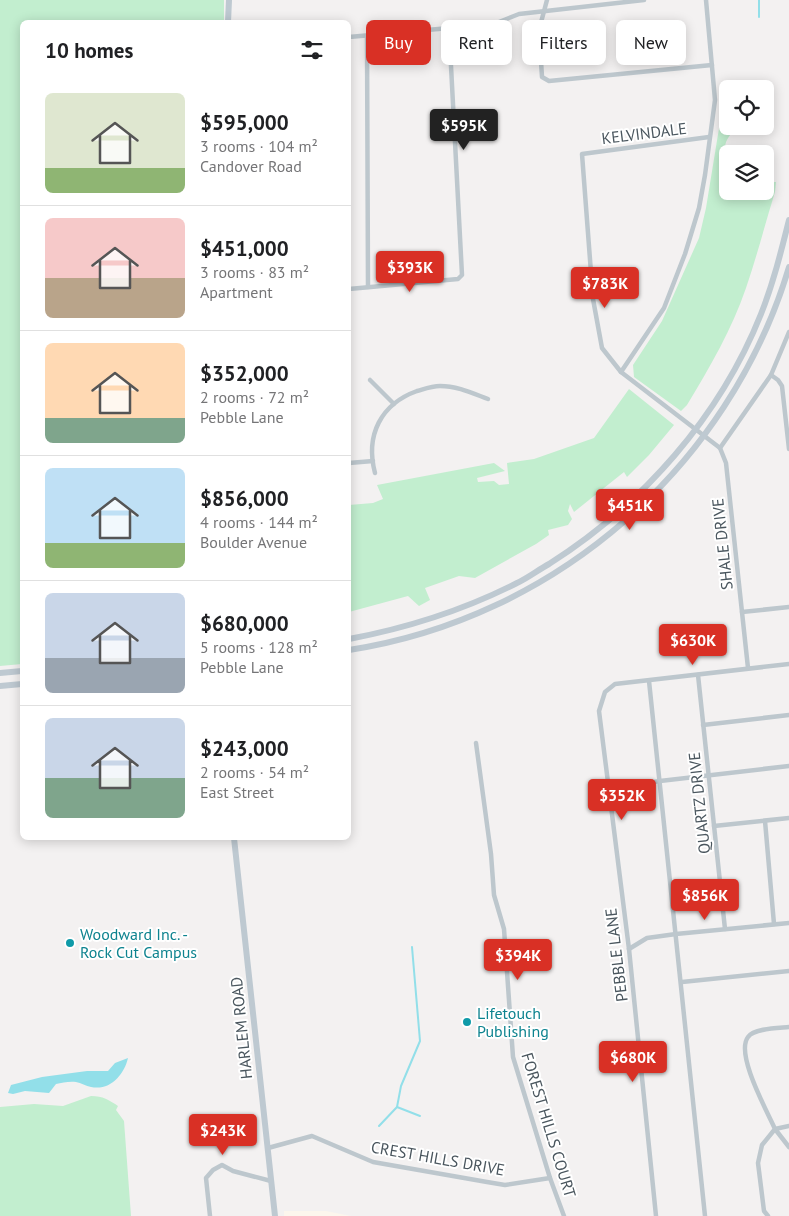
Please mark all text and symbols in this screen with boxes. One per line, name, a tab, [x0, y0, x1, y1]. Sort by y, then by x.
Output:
chip: Buy	[366, 20, 431, 65]
chip: Rent	[441, 20, 512, 65]
chip: Filters	[522, 20, 606, 65]
chip: New	[616, 20, 686, 65]
icon: filters	[298, 36, 326, 64]
text: 10 homes	[45, 37, 133, 64]
map controls	[719, 80, 774, 200]
button: locate	[719, 80, 774, 135]
pin: $595K	[429, 108, 499, 151]
text: $595,000	[200, 109, 289, 136]
icon: home	[85, 113, 145, 173]
text: $595K	[441, 115, 487, 135]
street label: KELVINDALE	[600, 118, 688, 148]
text: 3 rooms · 104 m²	[200, 136, 318, 156]
button: layers	[719, 145, 774, 200]
text: Candover Road	[200, 156, 302, 176]
text: $451,000	[200, 235, 289, 262]
icon: home	[85, 238, 145, 298]
pin: $393K	[375, 250, 445, 293]
text: $393K	[387, 257, 433, 277]
text: 3 rooms · 83 m²	[200, 262, 309, 282]
pin: $783K	[570, 266, 640, 309]
text: $783K	[582, 273, 628, 293]
text: Apartment	[200, 282, 273, 302]
text: $352,000	[200, 360, 289, 387]
icon: home	[85, 363, 145, 423]
text: 2 rooms · 72 m²	[200, 387, 309, 407]
text: Pebble Lane	[200, 407, 284, 427]
text: $856,000	[200, 485, 289, 512]
icon: home	[85, 488, 145, 548]
pin: $451K	[595, 488, 665, 531]
text: $451K	[607, 495, 653, 515]
street label: SHALE DRIVE	[707, 497, 737, 591]
text: 4 rooms · 144 m²	[200, 512, 318, 532]
text: Boulder Avenue	[200, 532, 307, 552]
text: $680,000	[200, 610, 289, 637]
icon: home	[85, 613, 145, 673]
pin: $630K	[658, 624, 728, 666]
text: $630K	[670, 630, 716, 650]
text: 5 rooms · 128 m²	[200, 637, 318, 657]
text: Pebble Lane	[200, 657, 284, 677]
text: $243,000	[200, 735, 289, 762]
icon: home	[85, 738, 145, 798]
street label: QUARTZ DRIVE	[684, 751, 714, 855]
text: 2 rooms · 54 m²	[200, 762, 309, 782]
pin: $352K	[587, 778, 657, 821]
text: East Street	[200, 782, 274, 802]
text: $352K	[599, 785, 645, 805]
pin: $856K	[670, 878, 740, 921]
text: $856K	[682, 885, 728, 905]
street label: PEBBLE LANE	[600, 907, 632, 1003]
place label: Woodward Inc. - Rock Cut Campus	[80, 924, 197, 962]
marker: Woodward Inc. - Rock Cut Campus	[64, 937, 76, 949]
pin: $394K	[483, 938, 553, 981]
text: $394K	[495, 945, 541, 965]
street label: HARLEM ROAD	[226, 976, 256, 1080]
place label: Lifetouch Publishing	[477, 1003, 549, 1041]
marker: Lifetouch Publishing	[461, 1016, 473, 1028]
pin: $680K	[598, 1040, 668, 1083]
text: $680K	[610, 1047, 656, 1067]
street label: FOREST HILLS COURT	[517, 1050, 581, 1200]
pin: $243K	[188, 1114, 258, 1156]
text: $243K	[200, 1120, 246, 1140]
street label: CREST HILLS DRIVE	[370, 1136, 506, 1180]

